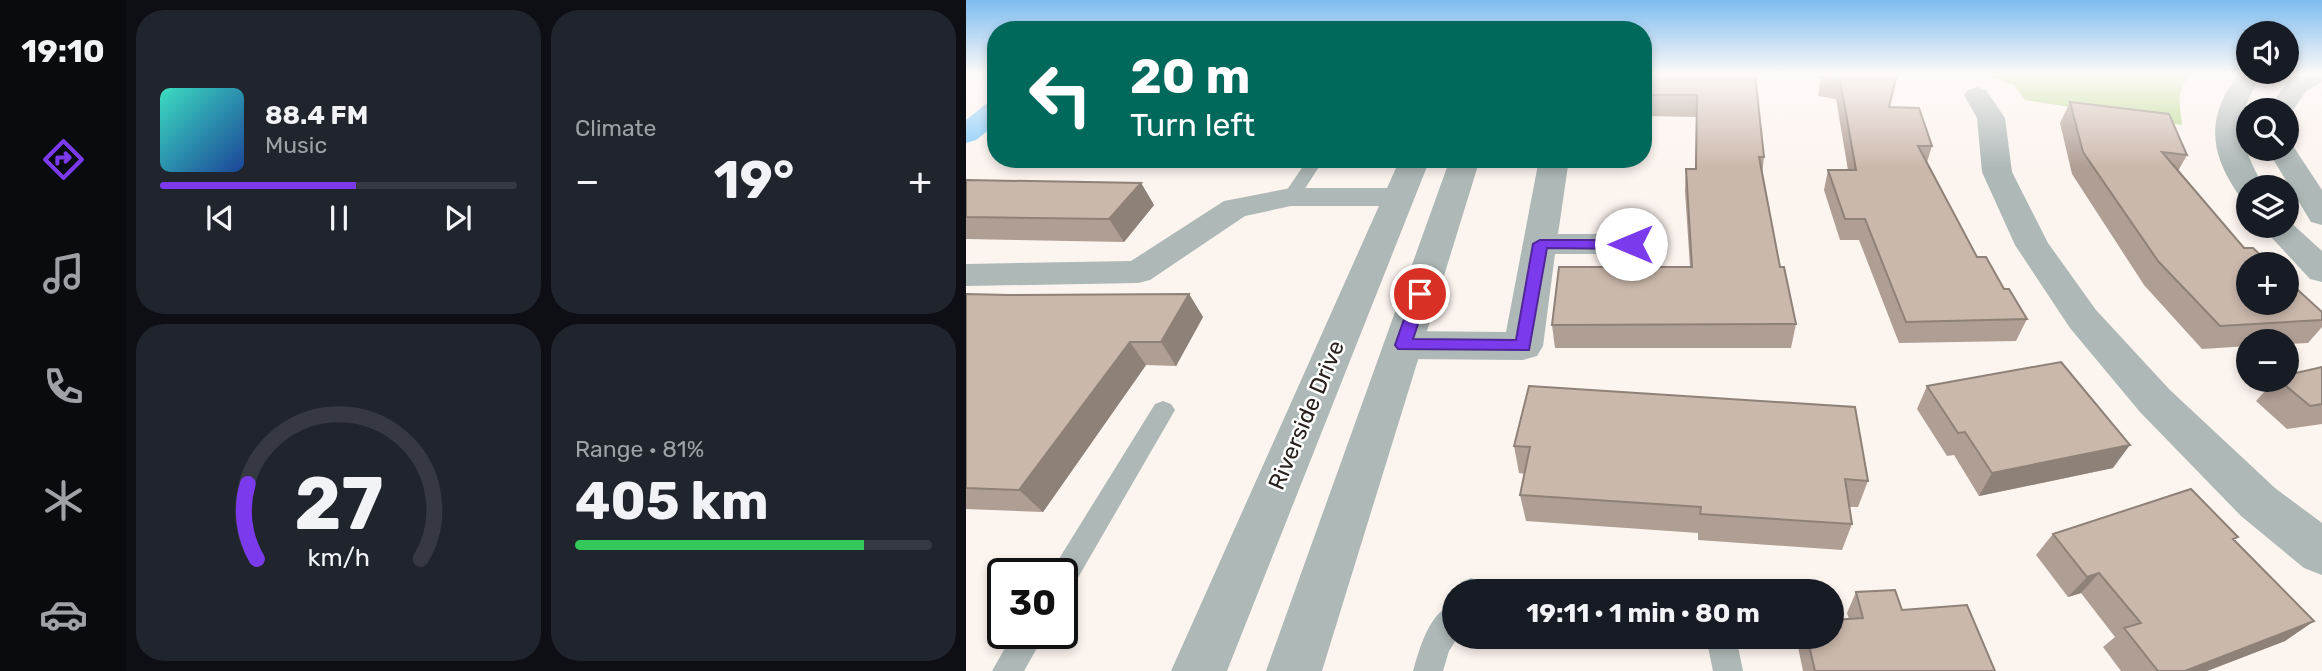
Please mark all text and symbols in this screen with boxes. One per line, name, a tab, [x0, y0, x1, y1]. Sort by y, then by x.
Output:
map controls	[2236, 21, 2299, 392]
button: sound	[2236, 21, 2299, 84]
text: 19:10	[21, 32, 105, 70]
text: 20 m	[1130, 47, 1251, 105]
icon: left	[1015, 49, 1106, 140]
button: search	[2236, 98, 2299, 161]
text: 88.4 FM	[265, 100, 368, 131]
text: Turn left	[1130, 106, 1255, 144]
text: Climate	[575, 114, 656, 142]
text: Music	[265, 131, 327, 159]
icon: directions	[39, 135, 88, 184]
text: 19°	[714, 149, 794, 211]
text: −	[575, 158, 600, 204]
text: +	[908, 158, 932, 204]
button: layers	[2236, 175, 2299, 238]
icon: previous	[201, 199, 239, 237]
icon: pause	[320, 199, 358, 237]
icon: next	[439, 199, 477, 237]
position arrow	[1594, 207, 1668, 281]
icon: music	[39, 249, 88, 298]
button: +	[2236, 252, 2299, 315]
pin	[1390, 264, 1450, 324]
icon: arrive	[1401, 275, 1439, 313]
button: −	[2236, 329, 2299, 392]
street label: Riverside Drive	[1262, 336, 1350, 494]
icon: phone	[39, 362, 88, 411]
text: Range · 81%	[575, 435, 704, 463]
text: 27	[294, 461, 383, 547]
text: 405 km	[575, 470, 769, 532]
icon: climate	[39, 476, 88, 525]
text: km/h	[307, 542, 370, 571]
speed limit sign: 30	[987, 558, 1078, 649]
icon: car	[39, 590, 88, 639]
text: 19:11 · 1 min · 80 m	[1526, 598, 1760, 629]

